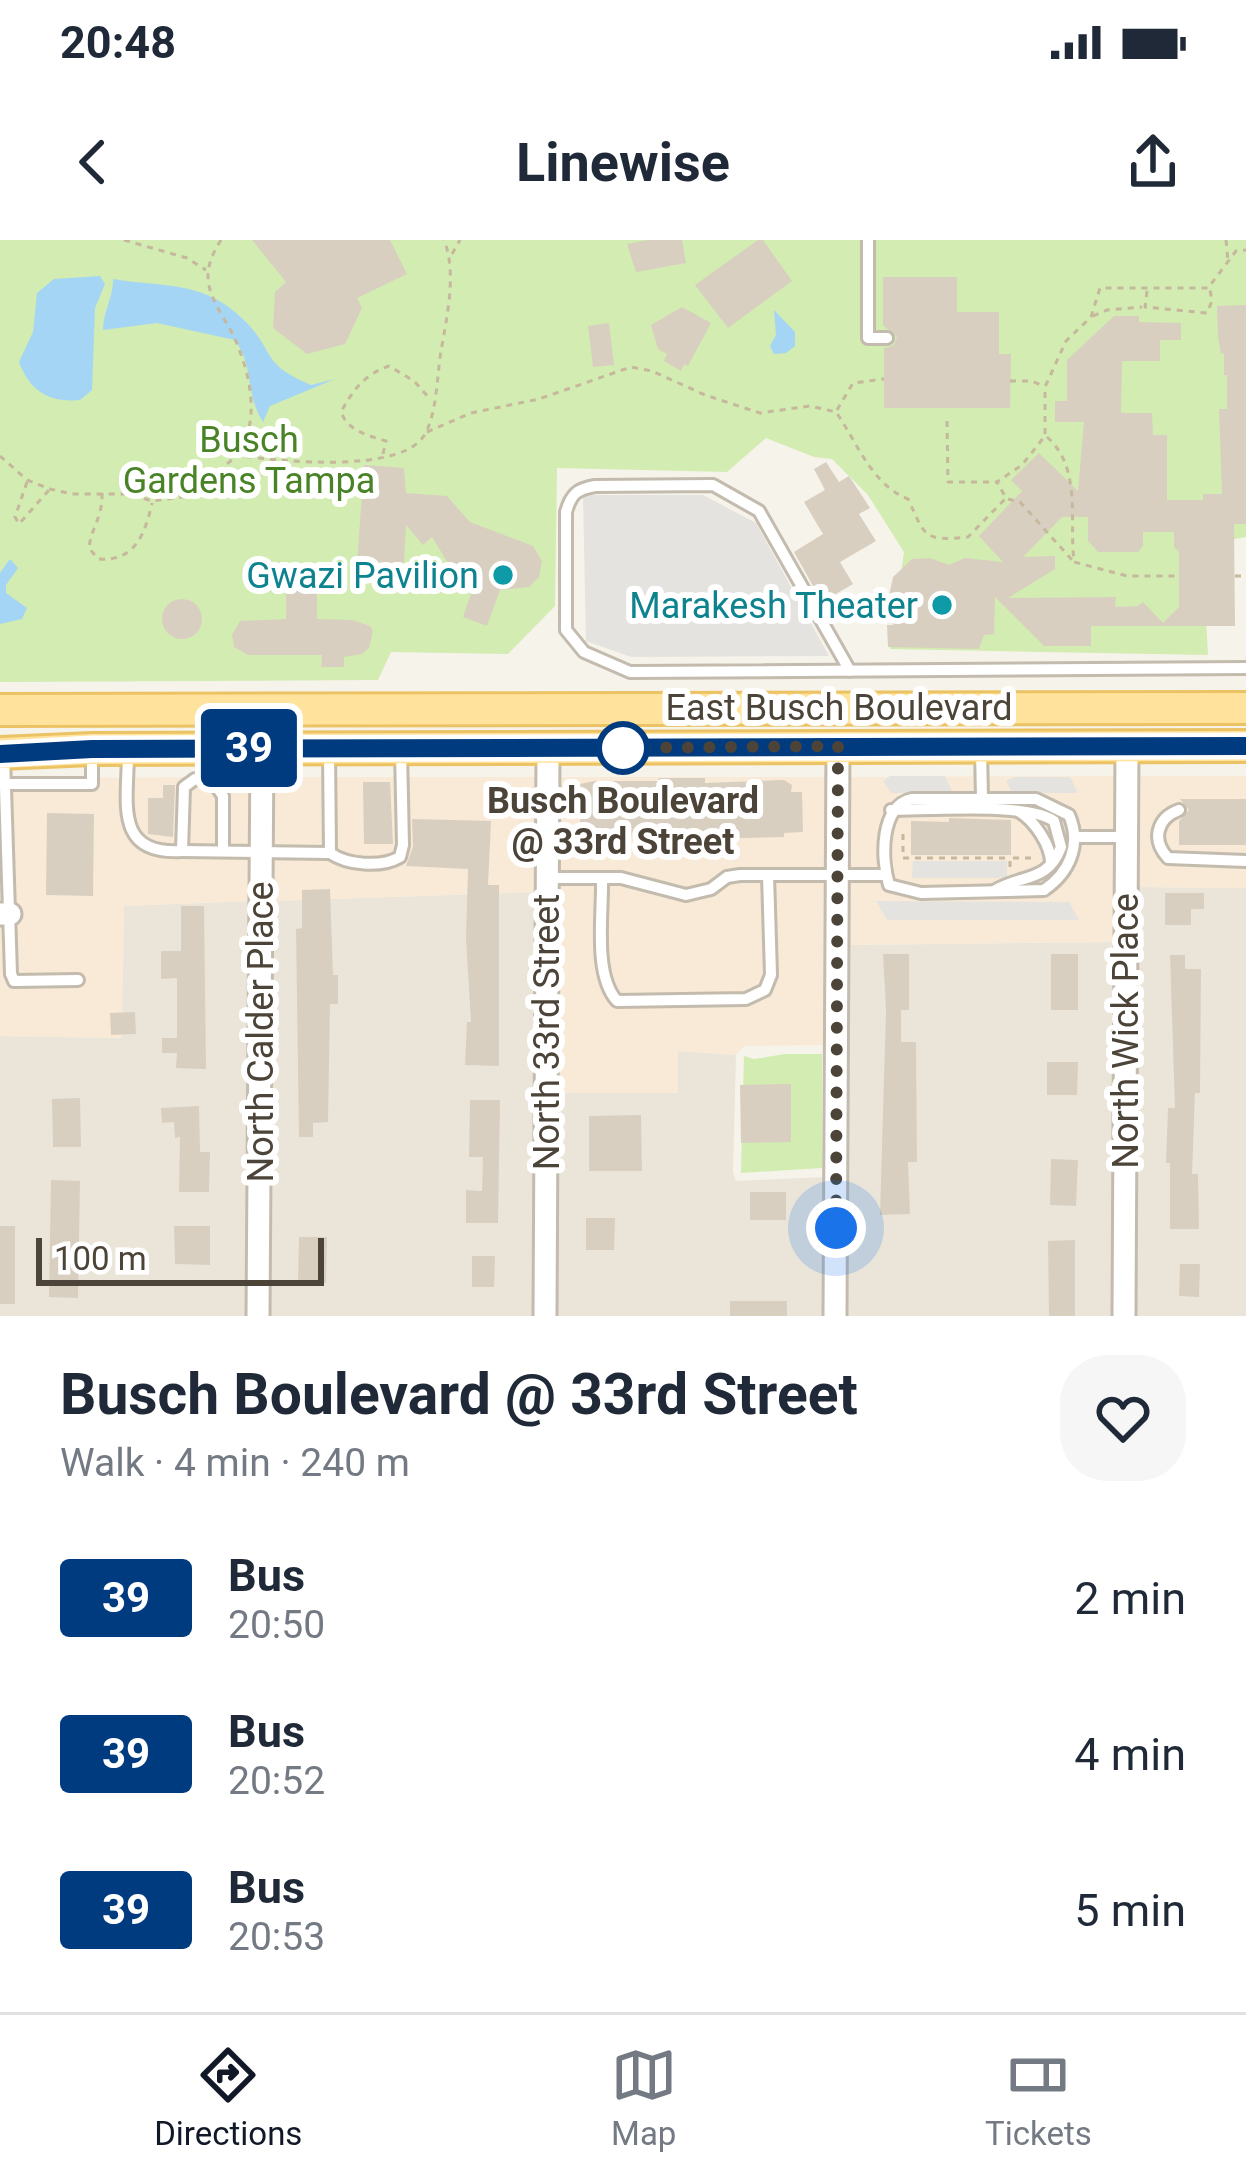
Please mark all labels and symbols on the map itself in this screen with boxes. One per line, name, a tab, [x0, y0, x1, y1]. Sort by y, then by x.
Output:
park label: Busch Gardens Tampa	[123, 419, 375, 502]
place label: Gwazi Pavilion	[246, 555, 479, 597]
marker: Gwazi Pavilion	[490, 562, 516, 588]
place label: Marakesh Theater	[629, 585, 918, 627]
marker: Marakesh Theater	[929, 592, 955, 618]
street label: East Busch Boulevard	[665, 687, 1013, 729]
line badge: 39	[195, 709, 303, 787]
marker: Busch Boulevard @ 33rd Street	[598, 723, 648, 773]
place label: Busch Boulevard @ 33rd Street	[487, 780, 759, 863]
street label: North Calder Place	[240, 881, 282, 1183]
street label: North Wick Place	[1105, 893, 1147, 1169]
street label: North 33rd Street	[526, 894, 568, 1170]
your location	[806, 1198, 866, 1258]
scale bar	[36, 1232, 324, 1285]

